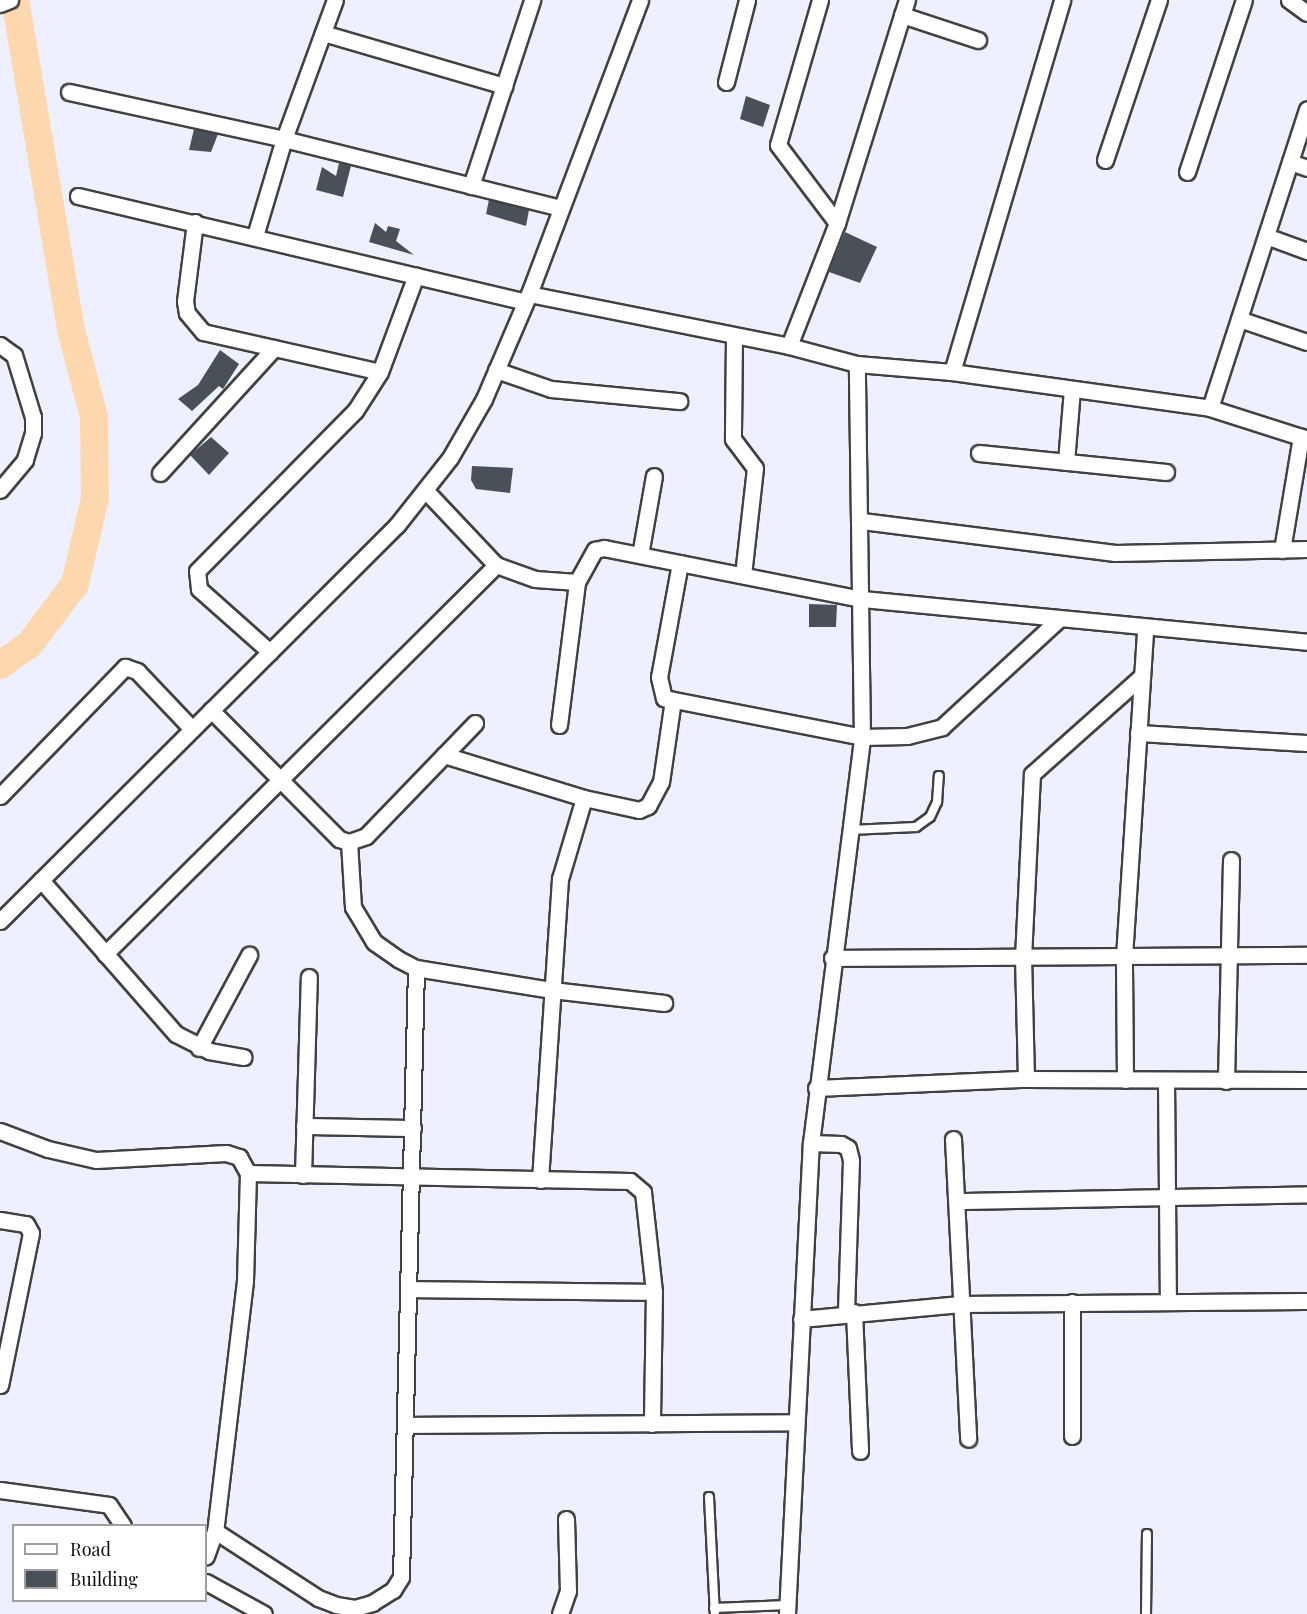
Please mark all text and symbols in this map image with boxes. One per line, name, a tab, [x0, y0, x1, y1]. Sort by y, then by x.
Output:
legend	[12, 1524, 207, 1602]
text: Road	[70, 1537, 111, 1561]
text: Building	[70, 1567, 138, 1591]

